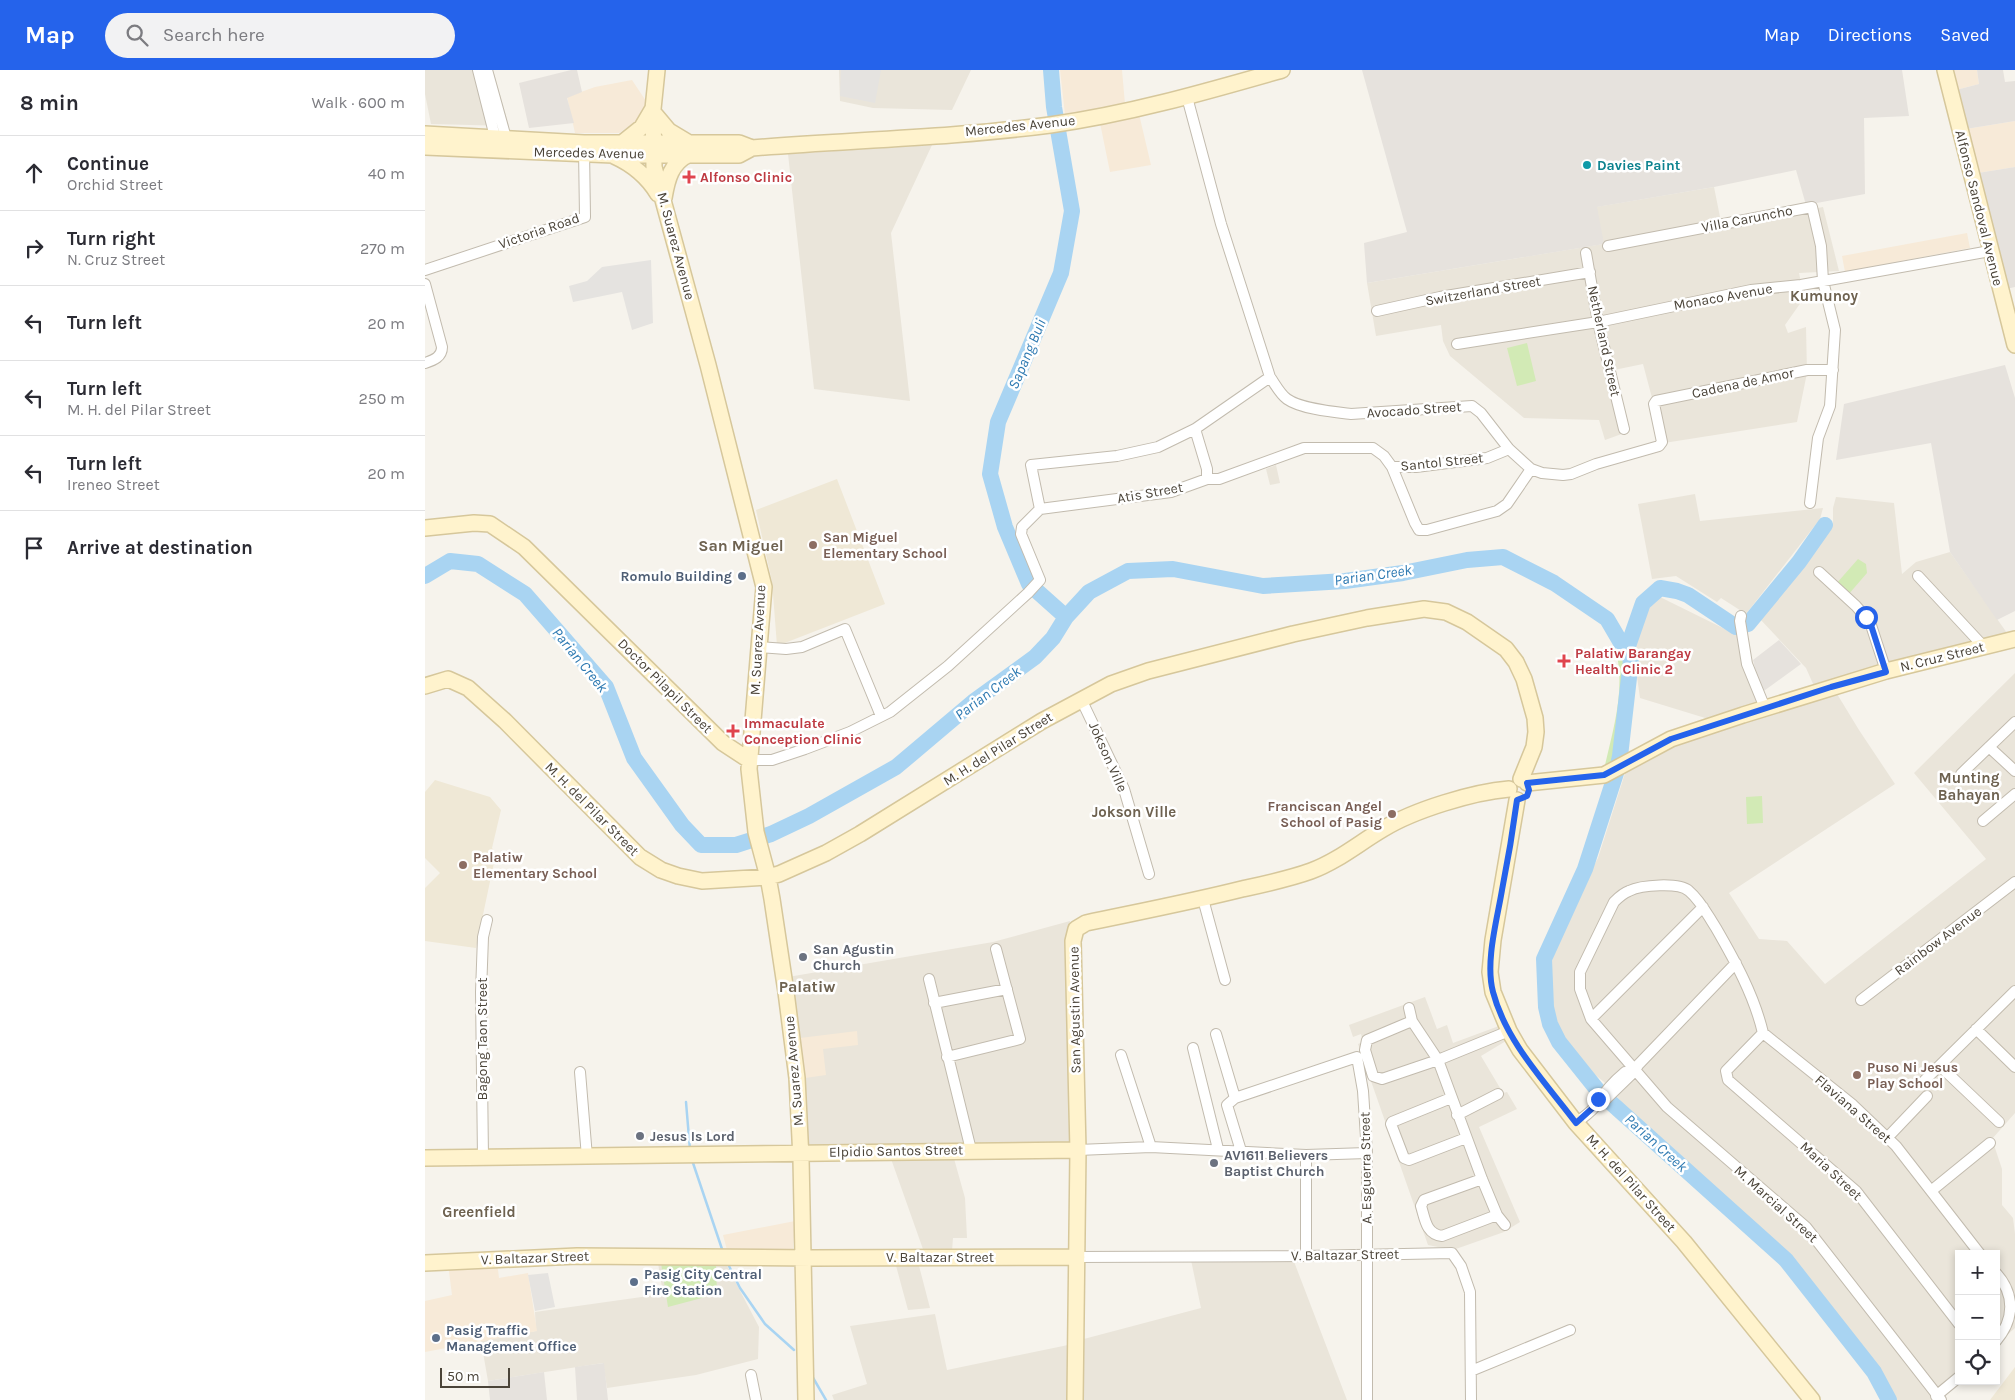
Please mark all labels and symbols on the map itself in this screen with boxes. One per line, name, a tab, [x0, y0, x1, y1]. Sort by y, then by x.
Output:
street label: Mercedes Avenue	[964, 112, 1076, 140]
street label: Alfonso Sandoval Avenue	[1951, 128, 2007, 288]
street label: Mercedes Avenue	[533, 144, 645, 162]
place label: Davies Paint	[1597, 157, 1681, 174]
marker: Davies Paint	[1581, 159, 1593, 171]
place label: Alfonso Clinic	[700, 169, 792, 186]
marker: Alfonso Clinic	[682, 170, 696, 184]
street label: M. Suarez Avenue	[653, 190, 699, 302]
street label: Villa Caruncho	[1700, 202, 1794, 236]
street label: Victoria Road	[496, 209, 582, 253]
street label: Switzerland Street	[1424, 272, 1542, 310]
street label: Monaco Avenue	[1672, 280, 1774, 314]
street label: Netherland Street	[1584, 284, 1624, 398]
district label: Kumunoy	[1790, 287, 1859, 305]
water label: Sapang Buli	[1004, 316, 1050, 392]
street label: Cadena de Amor	[1690, 364, 1797, 402]
street label: Avocado Street	[1366, 398, 1462, 422]
street label: Santol Street	[1400, 449, 1484, 475]
street label: Atis Street	[1116, 479, 1184, 507]
place label: San Miguel Elementary School	[823, 529, 947, 562]
district label: San Miguel	[698, 536, 784, 555]
marker: San Miguel Elementary School	[807, 539, 819, 551]
water label: Parian Creek	[1333, 561, 1413, 589]
place label: Romulo Building	[621, 568, 732, 585]
marker: Romulo Building	[736, 570, 748, 582]
street label: M. Suarez Avenue	[747, 584, 769, 696]
route start	[1855, 606, 1878, 629]
water label: Parian Creek	[548, 624, 612, 696]
street label: Doctor Pilapil Street	[614, 635, 716, 737]
street label: N. Cruz Street	[1898, 638, 1986, 676]
place label: Palatiw Barangay Health Clinic 2	[1575, 645, 1691, 678]
marker: Palatiw Barangay Health Clinic 2	[1557, 654, 1571, 668]
water label: Parian Creek	[951, 662, 1025, 724]
street label: M. H. del Pilar Street	[940, 708, 1056, 790]
place label: Immaculate Conception Clinic	[744, 715, 862, 748]
street label: Jokson Ville	[1085, 719, 1131, 795]
marker: Immaculate Conception Clinic	[726, 724, 740, 738]
street label: M. H. del Pilar Street	[541, 758, 643, 860]
district label: Munting Bahayan	[1938, 769, 2000, 804]
place label: Franciscan Angel School of Pasig	[1267, 798, 1382, 831]
district label: Jokson Ville	[1092, 803, 1176, 821]
marker: Franciscan Angel School of Pasig	[1386, 808, 1398, 820]
place label: Palatiw Elementary School	[473, 849, 597, 882]
marker: Palatiw Elementary School	[457, 859, 469, 871]
street label: Rainbow Avenue	[1891, 903, 1985, 979]
place label: San Agustin Church	[813, 941, 894, 974]
street label: San Agustin Avenue	[1065, 946, 1085, 1074]
marker: San Agustin Church	[797, 951, 809, 963]
district label: Palatiw	[779, 977, 835, 996]
street label: Bagong Taon Street	[474, 978, 491, 1101]
street label: M. Suarez Avenue	[781, 1015, 807, 1127]
place label: Puso Ni Jesus Play School	[1867, 1059, 1958, 1092]
marker: Puso Ni Jesus Play School	[1851, 1069, 1863, 1081]
street label: Flaviana Street	[1811, 1071, 1895, 1147]
route end	[1587, 1088, 1610, 1111]
water label: Parian Creek	[1621, 1110, 1691, 1176]
street label: A. Esguerra Street	[1357, 1112, 1375, 1224]
place label: Jesus Is Lord	[650, 1128, 735, 1145]
marker: Jesus Is Lord	[634, 1130, 646, 1142]
street label: M. H. del Pilar Street	[1583, 1131, 1679, 1235]
street label: Maria Street	[1797, 1138, 1865, 1204]
street label: Elpidio Santos Street	[829, 1141, 963, 1161]
place label: AV1611 Believers Baptist Church	[1224, 1147, 1328, 1180]
marker: AV1611 Believers Baptist Church	[1208, 1157, 1220, 1169]
street label: M. Marcial Street	[1731, 1162, 1821, 1246]
district label: Greenfield	[442, 1203, 516, 1221]
street label: V. Baltazar Street	[1291, 1246, 1399, 1264]
street label: V. Baltazar Street	[481, 1248, 589, 1268]
street label: V. Baltazar Street	[886, 1249, 994, 1266]
place label: Pasig City Central Fire Station	[644, 1266, 762, 1299]
marker: Pasig City Central Fire Station	[628, 1276, 640, 1288]
place label: Pasig Traffic Management Office	[446, 1322, 577, 1355]
marker: Pasig Traffic Management Office	[430, 1332, 442, 1344]
scale bar	[440, 1365, 510, 1388]

